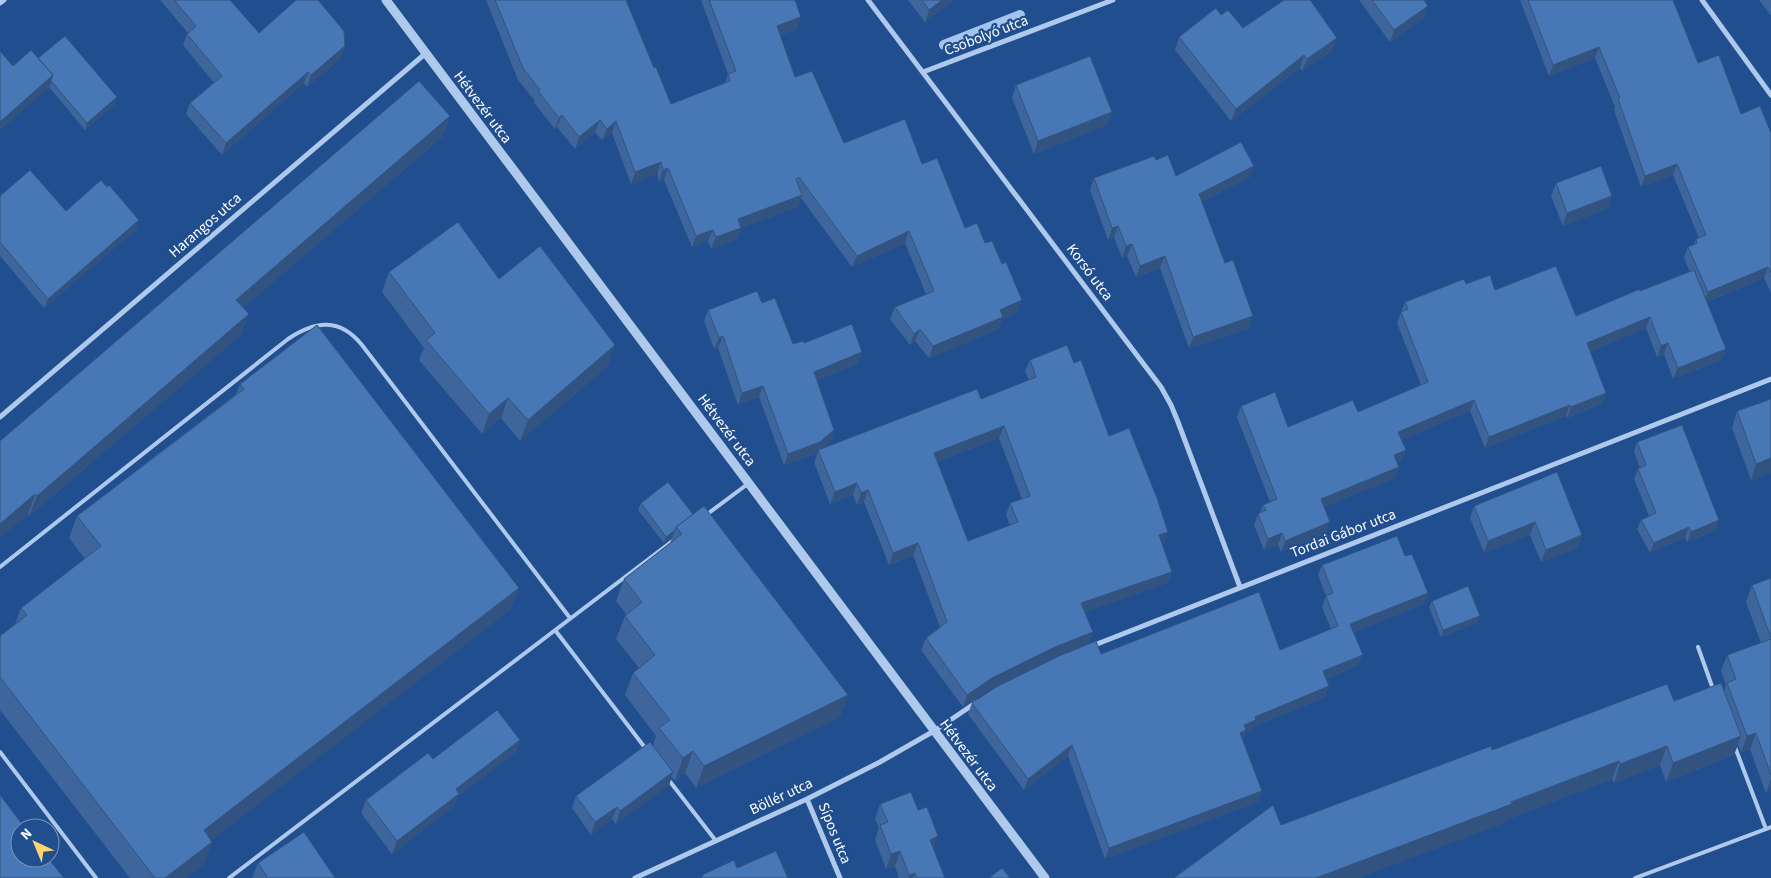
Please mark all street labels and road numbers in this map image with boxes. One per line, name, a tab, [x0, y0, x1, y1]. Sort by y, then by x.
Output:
street label: Csobolyó utca	[941, 10, 1031, 61]
street label: Hétvezér utca	[448, 67, 517, 148]
street label: Harangos utca	[164, 188, 246, 263]
street label: Korsó utca	[1061, 239, 1118, 305]
street label: Hétvezér utca	[692, 390, 761, 471]
street label: Tordai Gábor utca	[1287, 504, 1399, 563]
street label: Hétvezér utca	[934, 715, 1003, 796]
street label: Böllér utca	[746, 773, 816, 820]
street label: Sípos utca	[813, 799, 856, 867]

